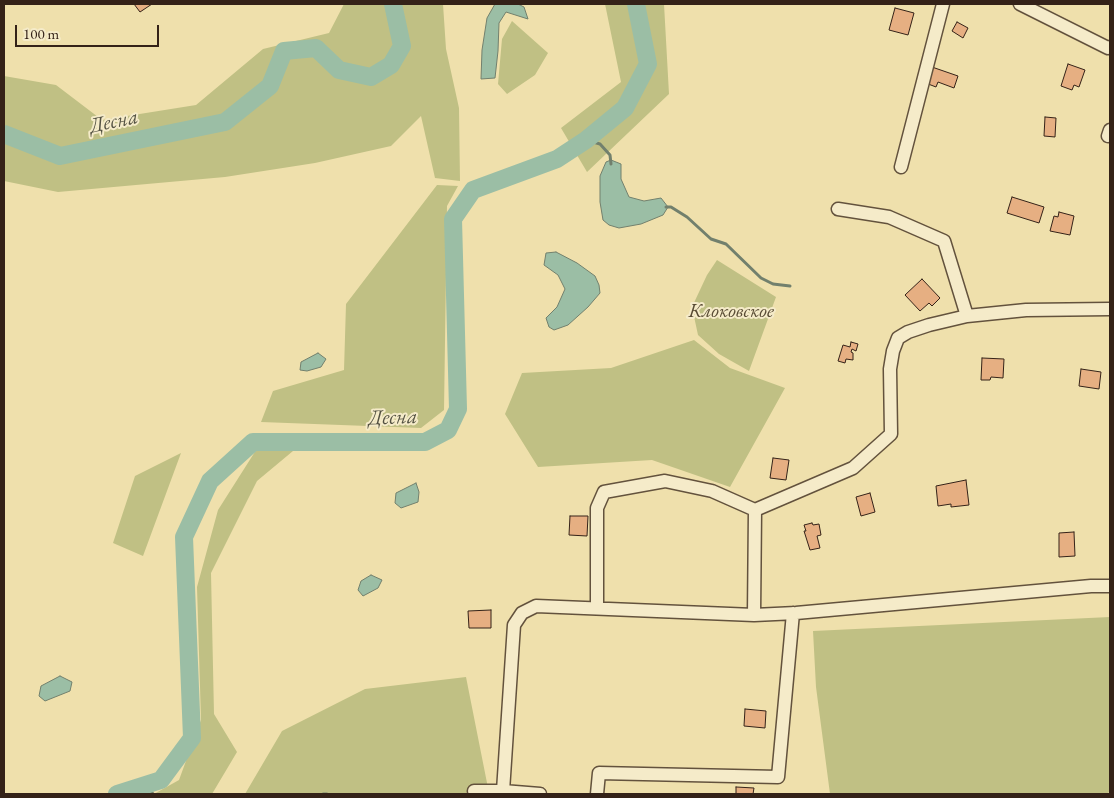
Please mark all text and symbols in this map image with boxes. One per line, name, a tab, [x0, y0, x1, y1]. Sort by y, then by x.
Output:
scale bar	[18, 15, 161, 47]
text: 100 m	[23, 24, 59, 43]
water label: Десна	[88, 105, 140, 139]
park label: Клоковское	[688, 300, 774, 324]
water label: Десна	[368, 405, 418, 431]

